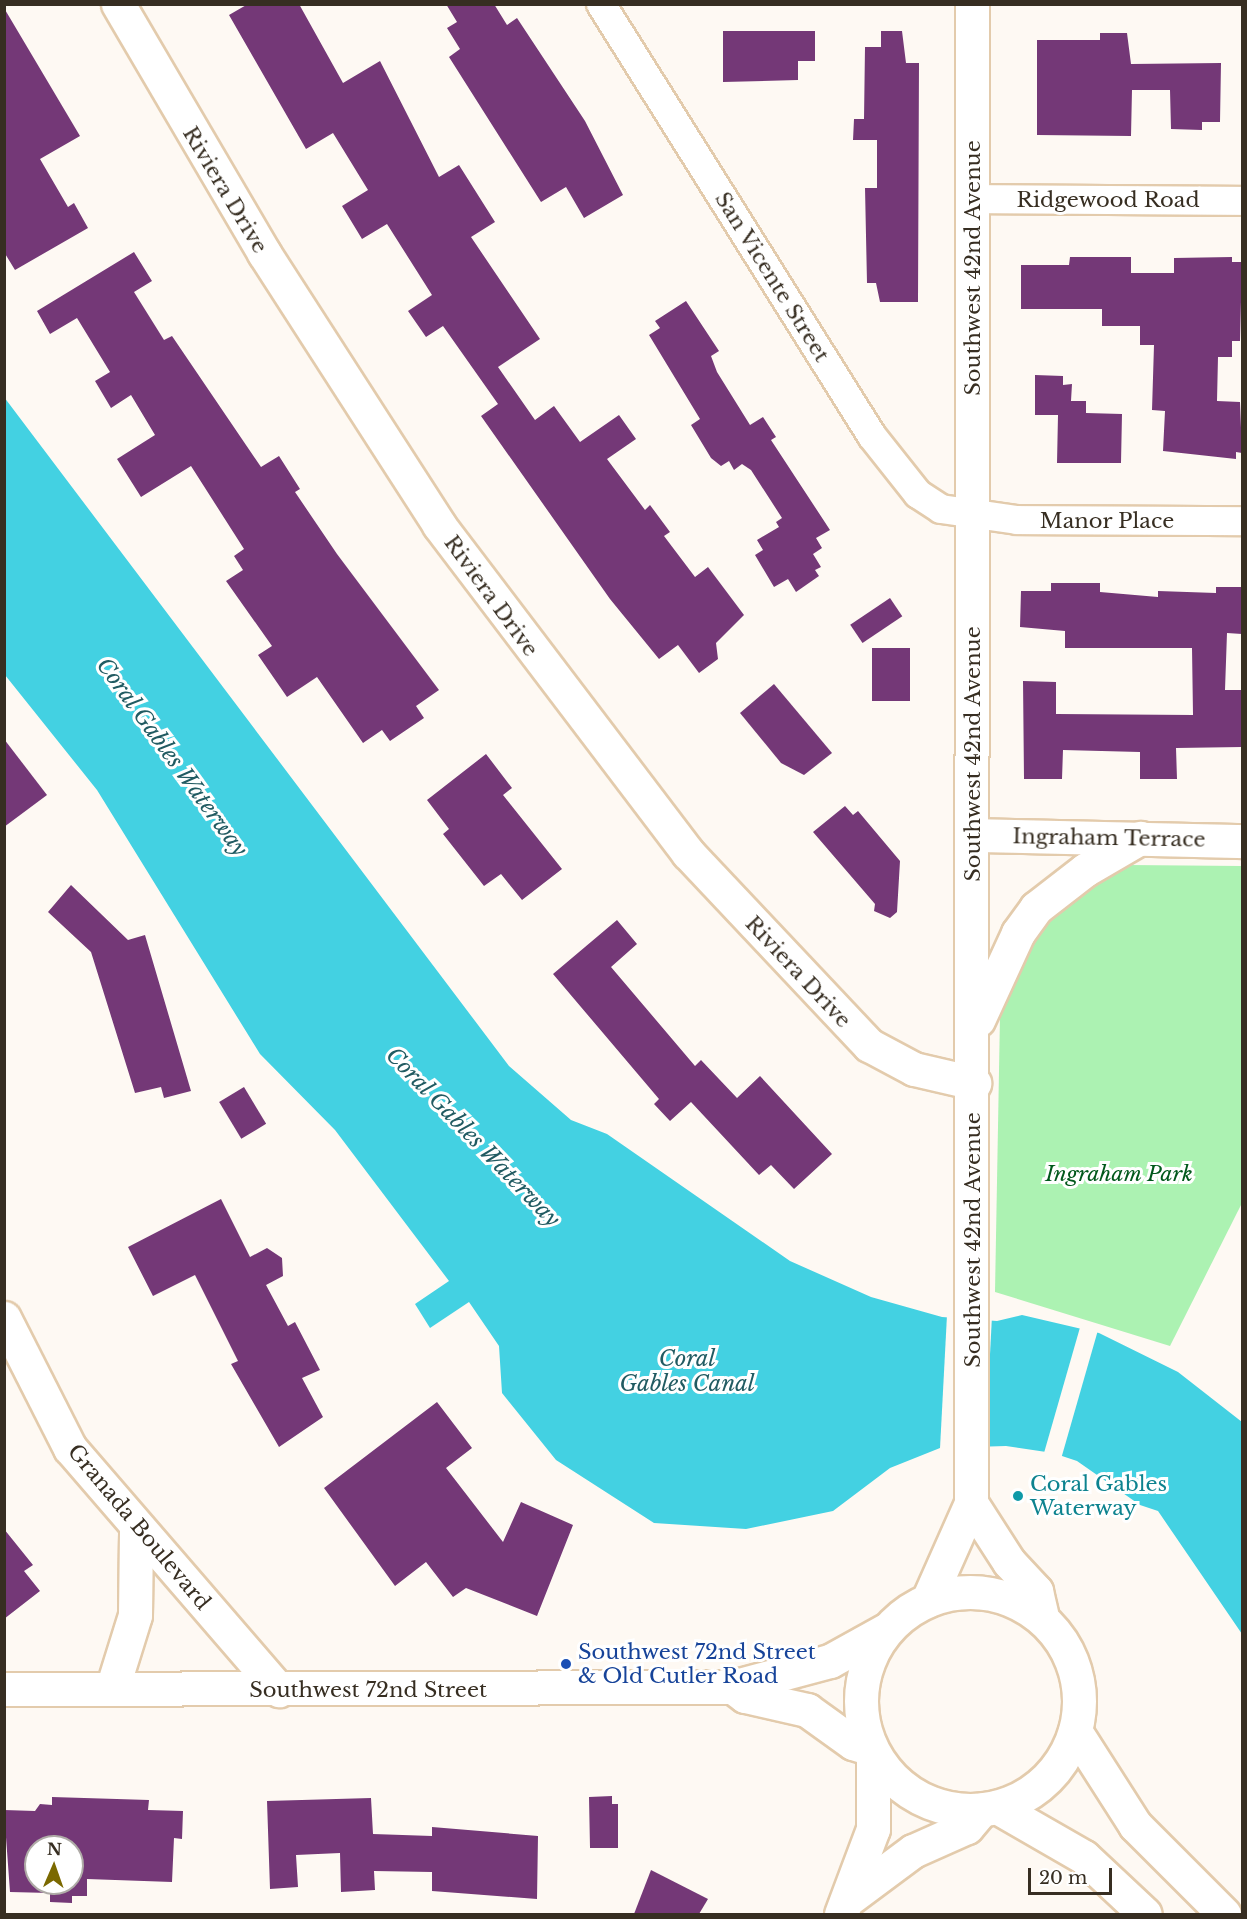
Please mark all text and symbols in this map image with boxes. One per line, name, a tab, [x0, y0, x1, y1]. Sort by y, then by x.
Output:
street label: Riviera Drive	[177, 122, 273, 258]
street label: Southwest 42nd Avenue	[960, 140, 986, 396]
street label: San Vicente Street	[709, 187, 835, 367]
street label: Ridgewood Road	[1016, 187, 1200, 213]
street label: Manor Place	[1040, 508, 1174, 534]
street label: Riviera Drive	[439, 531, 543, 661]
street label: Southwest 42nd Avenue	[960, 626, 986, 882]
water label: Coral Gables Waterway	[91, 652, 253, 862]
street label: Ingraham Terrace	[1012, 824, 1206, 852]
street label: Riviera Drive	[740, 911, 856, 1033]
water label: Coral Gables Waterway	[380, 1042, 566, 1232]
street label: Southwest 42nd Avenue	[960, 1112, 986, 1368]
park label: Ingraham Park	[1045, 1161, 1193, 1187]
water label: Coral Gables Canal	[619, 1345, 755, 1396]
street label: Granada Boulevard	[62, 1439, 216, 1615]
place label: Coral Gables Waterway	[1030, 1471, 1167, 1521]
marker: Coral Gables Waterway	[1011, 1489, 1025, 1503]
place label: Southwest 72nd Street & Old Cutler Road	[578, 1639, 816, 1689]
marker: Southwest 72nd Street & Old Cutler Road	[559, 1657, 573, 1671]
street label: Southwest 72nd Street	[249, 1677, 487, 1703]
north arrow	[24, 1835, 84, 1895]
text: N	[47, 1839, 62, 1859]
scale bar	[1031, 1856, 1115, 1894]
text: 20 m	[1039, 1867, 1087, 1889]

